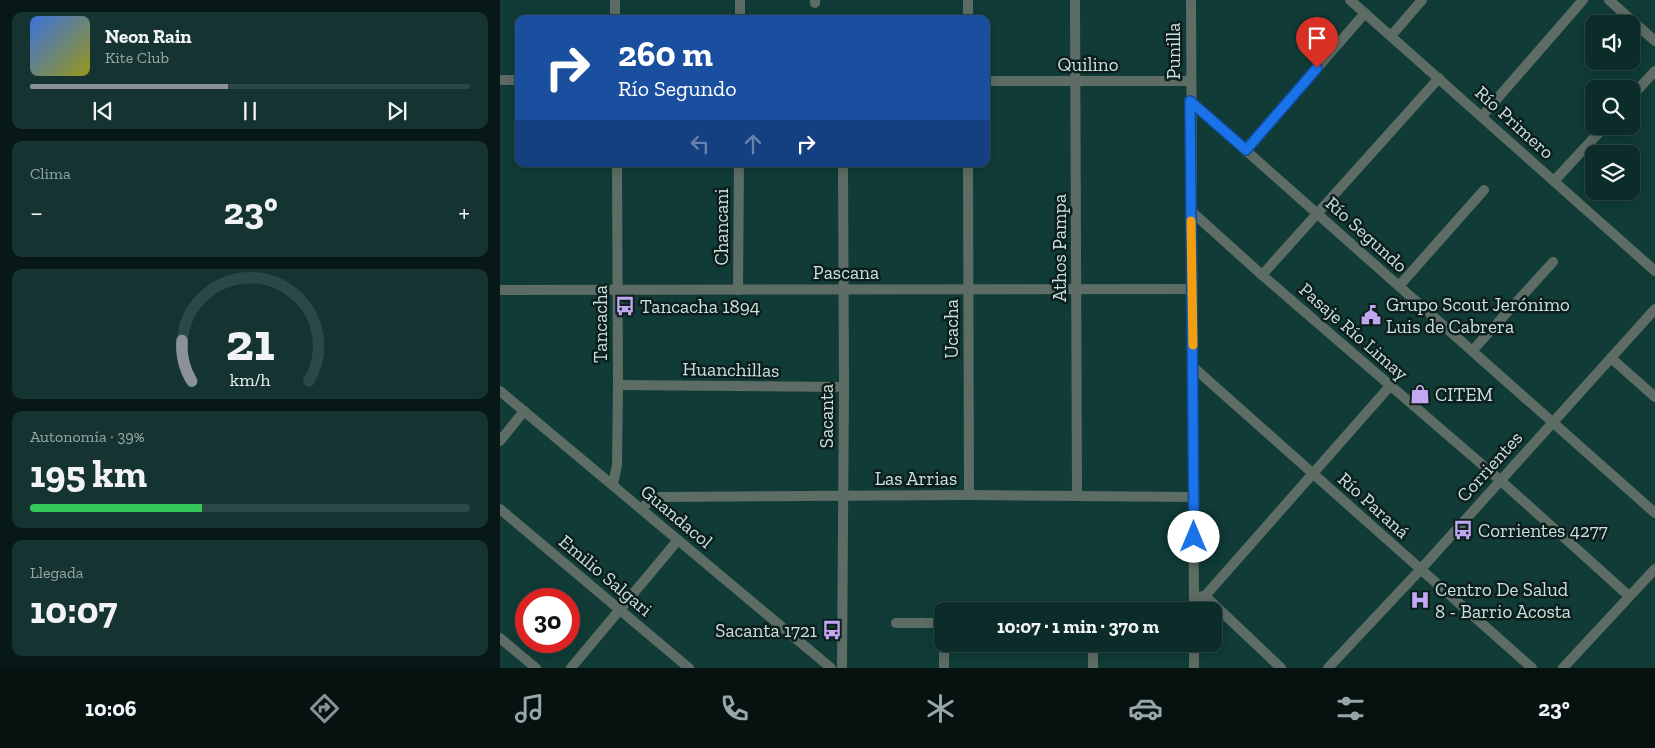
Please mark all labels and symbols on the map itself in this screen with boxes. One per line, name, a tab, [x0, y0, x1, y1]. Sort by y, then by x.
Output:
pin	[1296, 17, 1338, 68]
street label: Punilla	[1162, 22, 1185, 80]
street label: Quilino	[1058, 53, 1119, 76]
street label: Río Primero	[1470, 81, 1559, 164]
street label: Chancani	[710, 188, 733, 266]
street label: Río Segundo	[1321, 192, 1413, 277]
street label: Athos Pampa	[1048, 194, 1071, 302]
street label: Pascana	[813, 261, 879, 284]
street label: Pasaje Río Limay	[1294, 278, 1413, 385]
street label: Tancacha	[589, 285, 612, 363]
place label: Grupo Scout Jerónimo Luis de Cabrera	[1386, 293, 1570, 338]
bus stop icon: Tancacha 1894	[614, 295, 636, 317]
place label: Tancacha 1894	[640, 295, 760, 318]
street label: Ucacha	[940, 299, 963, 359]
public building icon: Grupo Scout Jerónimo Luis de Cabrera	[1360, 304, 1382, 326]
street label: Huanchillas	[682, 357, 780, 382]
shop icon: CITEM	[1409, 383, 1431, 405]
place label: CITEM	[1435, 383, 1493, 406]
street label: Sacanta	[815, 384, 838, 448]
street label: Corrientes	[1452, 426, 1527, 507]
street label: Las Arrias	[875, 467, 957, 490]
street label: Río Paraná	[1333, 467, 1414, 543]
street label: Guandacol	[636, 480, 717, 553]
position arrow	[1167, 510, 1219, 562]
bus stop icon: Corrientes 4277	[1452, 519, 1474, 541]
place label: Corrientes 4277	[1478, 519, 1608, 542]
street label: Emilio Salgari	[554, 530, 657, 621]
place label: Centro De Salud 8 - Barrio Acosta	[1435, 578, 1571, 623]
speed limit sign: 30	[515, 588, 580, 653]
hospital icon: Centro De Salud 8 - Barrio Acosta	[1409, 589, 1431, 611]
place label: Sacanta 1721	[715, 619, 817, 642]
bus stop icon: Sacanta 1721	[821, 619, 843, 641]

